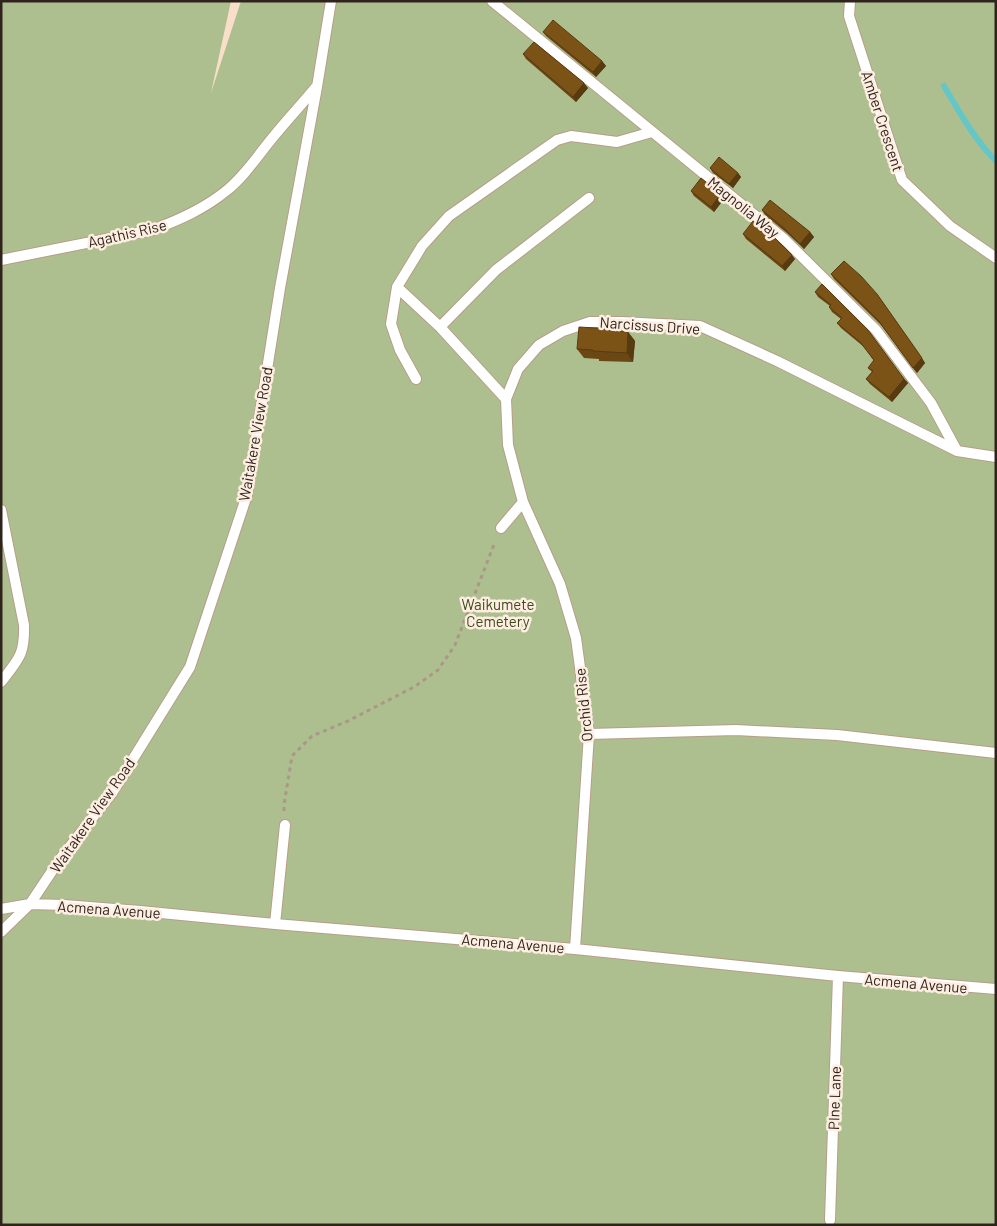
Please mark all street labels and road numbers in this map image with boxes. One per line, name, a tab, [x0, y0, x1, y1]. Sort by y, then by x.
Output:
street label: Amber Crescent	[858, 68, 908, 174]
street label: Magnolia Way	[704, 172, 784, 242]
street label: Agathis Rise	[86, 215, 168, 251]
street label: Narcissus Drive	[599, 313, 701, 337]
street label: Waitakere View Road	[234, 365, 276, 503]
street label: Orchid Rise	[570, 667, 596, 743]
street label: Waitakere View Road	[46, 754, 138, 876]
street label: Acmena Avenue	[57, 896, 161, 922]
street label: Acmena Avenue	[461, 930, 565, 956]
street label: Acmena Avenue	[864, 970, 968, 996]
street label: PIne Lane	[824, 1066, 844, 1130]

